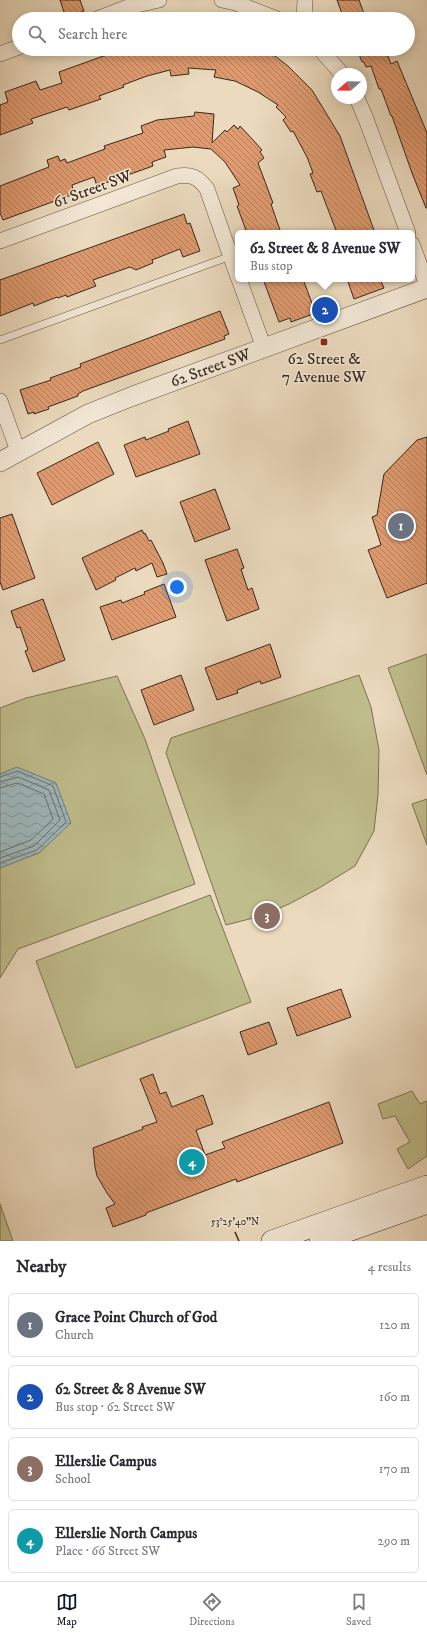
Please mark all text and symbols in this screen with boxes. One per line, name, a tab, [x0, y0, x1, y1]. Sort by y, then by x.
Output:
search box	[12, 12, 415, 56]
icon: search	[26, 23, 48, 45]
text: Search here	[58, 25, 127, 44]
north arrow	[331, 68, 367, 104]
street label: 61 Street SW	[50, 165, 135, 212]
popup	[235, 230, 415, 282]
text: 62 Street & 8 Avenue SW	[250, 239, 400, 258]
text: Bus stop	[250, 258, 293, 274]
pin: 2	[312, 295, 338, 325]
marker: 62 Street & 7 Avenue SW	[319, 337, 329, 347]
street label: 62 Street SW	[167, 344, 254, 392]
place label: 62 Street & 7 Avenue SW	[282, 349, 367, 387]
pin: 1	[388, 511, 414, 541]
your location	[167, 577, 187, 597]
pin: 3	[254, 901, 280, 931]
pin: 4	[179, 1147, 205, 1177]
text: 53°25'40"N	[211, 1216, 259, 1228]
text: Nearby	[16, 1256, 66, 1278]
text: 4 results	[368, 1259, 411, 1275]
text: Grace Point Church of God	[55, 1308, 217, 1327]
text: 1	[28, 1317, 32, 1333]
text: 120 m	[379, 1317, 410, 1333]
text: Church	[55, 1327, 94, 1343]
text: 62 Street & 8 Avenue SW	[55, 1380, 206, 1399]
text: 2	[27, 1389, 33, 1405]
text: 160 m	[379, 1389, 410, 1405]
text: Bus stop · 62 Street SW	[55, 1399, 175, 1415]
text: Ellerslie Campus	[55, 1452, 157, 1471]
text: 3	[28, 1461, 32, 1477]
text: 170 m	[379, 1461, 410, 1477]
text: School	[55, 1471, 91, 1487]
text: Ellerslie North Campus	[55, 1524, 197, 1543]
text: 4	[26, 1533, 34, 1549]
text: 290 m	[378, 1533, 410, 1549]
text: Place · 66 Street SW	[55, 1543, 160, 1559]
tab: Map	[56, 1591, 78, 1629]
tab: Directions	[189, 1591, 235, 1629]
tab: Saved	[346, 1591, 371, 1629]

